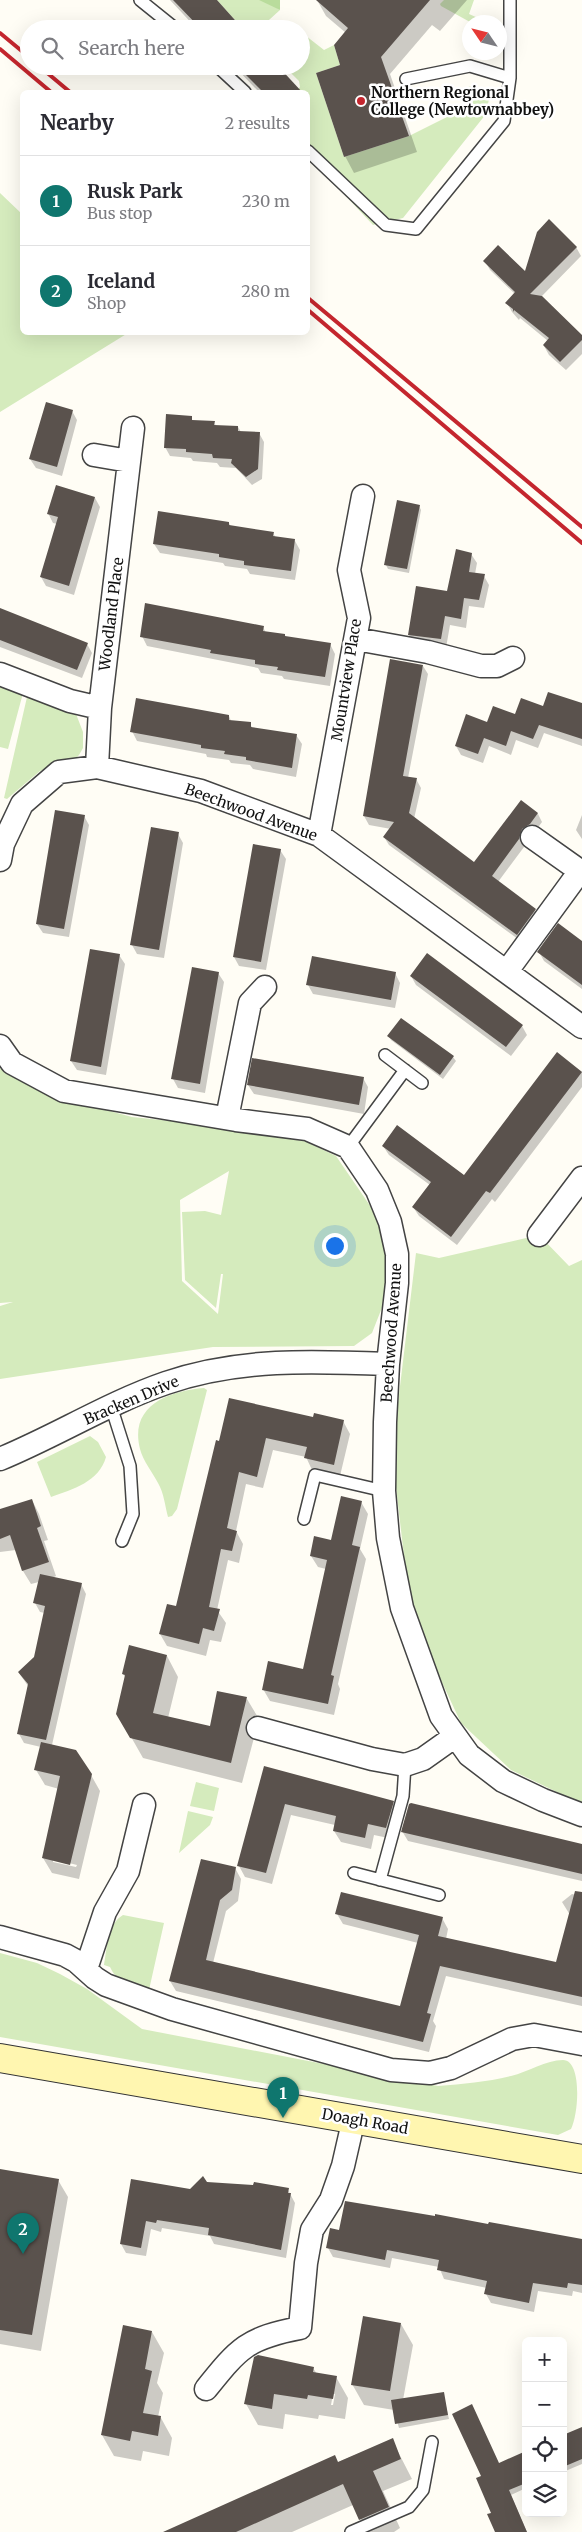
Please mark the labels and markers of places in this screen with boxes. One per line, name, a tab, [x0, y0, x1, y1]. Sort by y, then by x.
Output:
place label: Northern Regional College (Newtownabbey)	[371, 83, 554, 119]
marker: Northern Regional College (Newtownabbey)	[355, 95, 367, 107]
pin: 1	[267, 2077, 299, 2118]
pin: 2	[7, 2213, 39, 2254]

